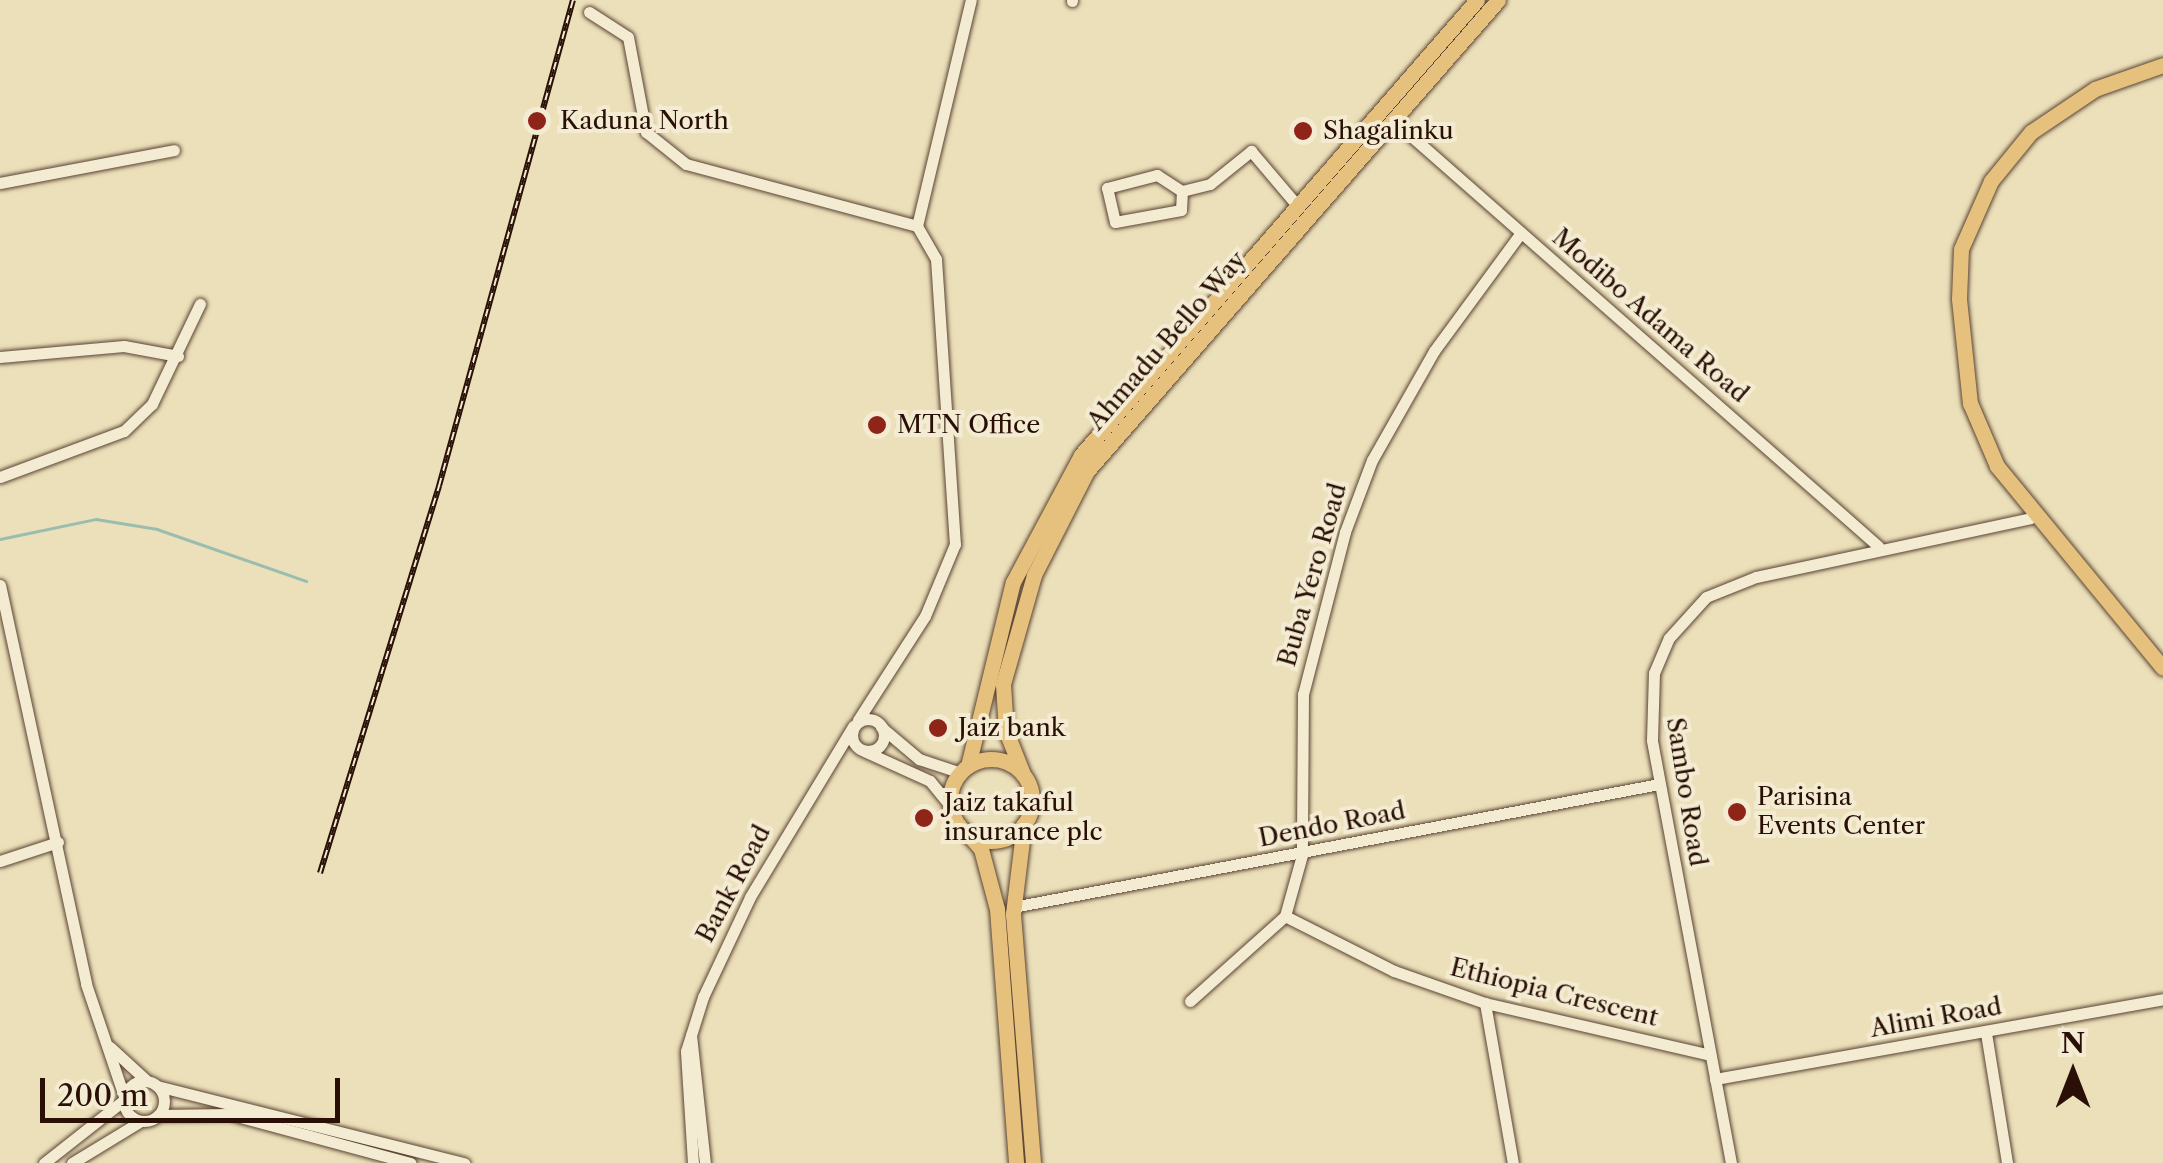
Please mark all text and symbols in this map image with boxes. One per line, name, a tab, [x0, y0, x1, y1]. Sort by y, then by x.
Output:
place label: Kaduna North	[560, 106, 729, 136]
marker: Kaduna North	[524, 108, 550, 134]
place label: Shagalinku	[1323, 116, 1454, 146]
marker: Shagalinku	[1292, 120, 1314, 142]
street label: Modibo Adama Road	[1545, 222, 1755, 410]
street label: Ahmadu Bello Way	[1081, 245, 1253, 437]
place label: MTN Office	[897, 410, 1040, 440]
marker: MTN Office	[866, 414, 888, 436]
street label: Buba Yero Road	[1272, 479, 1354, 671]
place label: Jaiz bank	[958, 713, 1065, 743]
street label: Sambo Road	[1659, 715, 1713, 869]
marker: Jaiz bank	[927, 717, 949, 739]
place label: Parisina Events Center	[1757, 783, 1925, 842]
place label: Jaiz takaful insurance plc	[944, 789, 1103, 848]
street label: Dendo Road	[1256, 796, 1408, 854]
marker: Parisina Events Center	[1726, 801, 1748, 823]
marker: Jaiz takaful insurance plc	[913, 807, 935, 829]
street label: Bank Road	[690, 820, 778, 948]
street label: Ethiopia Crescent	[1447, 953, 1661, 1033]
street label: Alimi Road	[1868, 992, 2004, 1044]
north arrow	[2023, 1023, 2123, 1123]
text: N	[2061, 1026, 2085, 1060]
scale bar	[45, 1058, 345, 1120]
text: 200 m	[57, 1077, 148, 1114]

